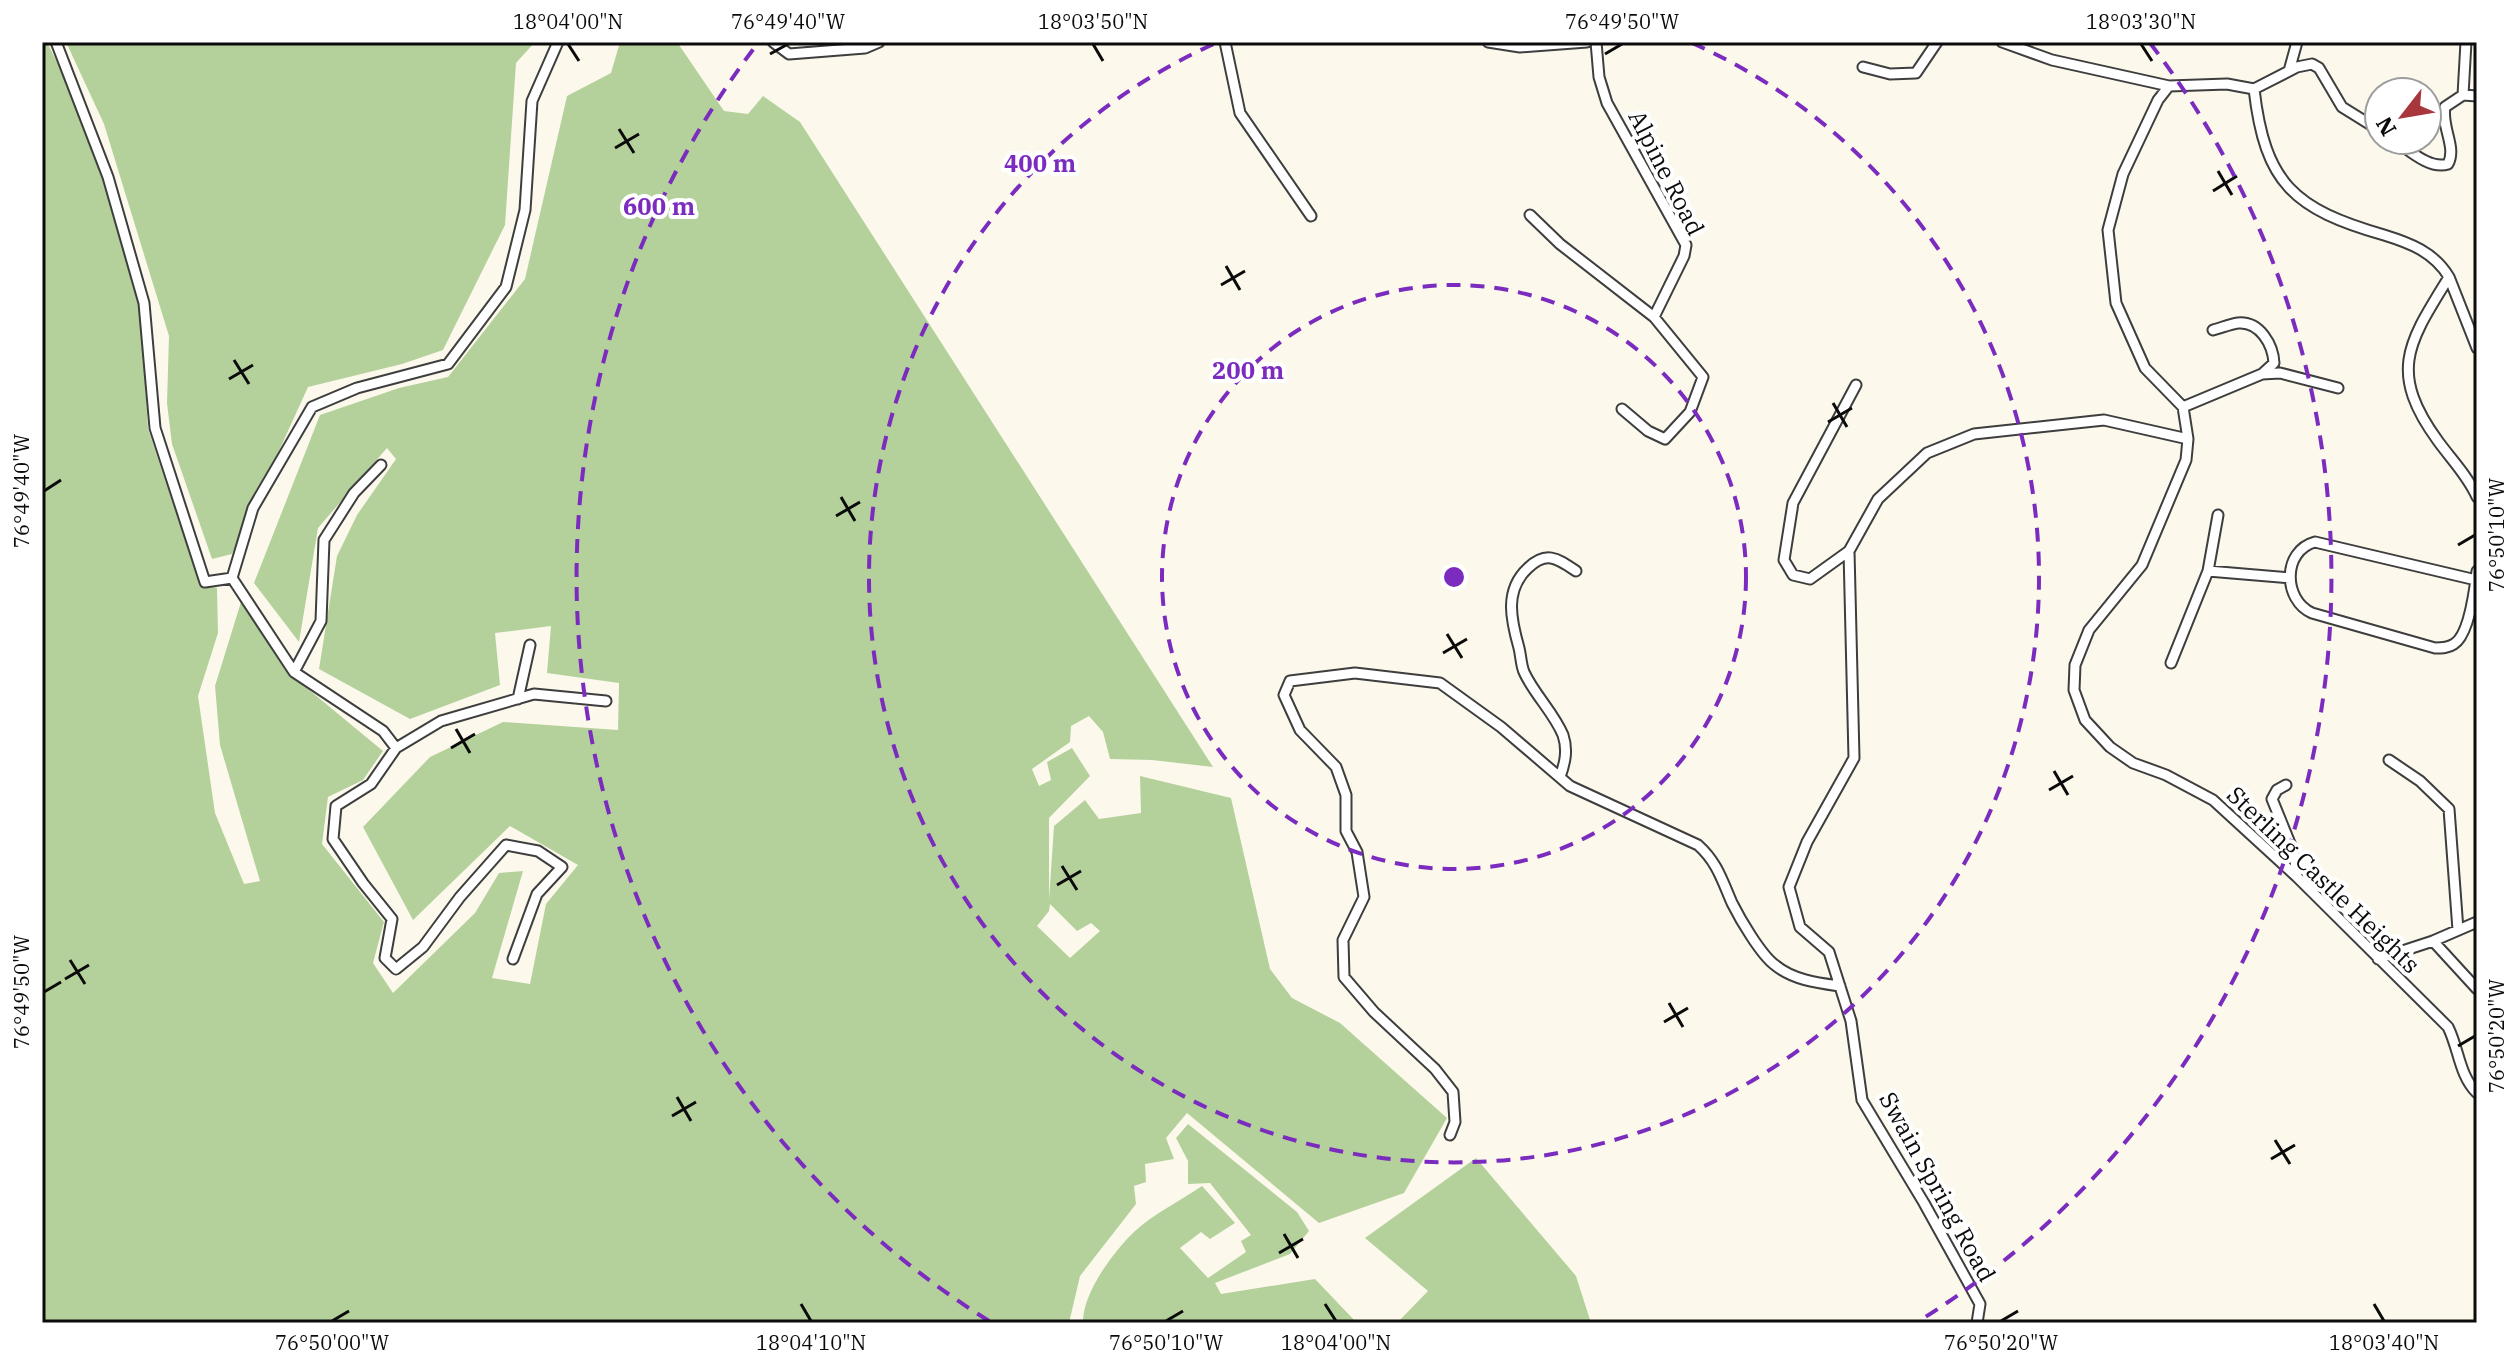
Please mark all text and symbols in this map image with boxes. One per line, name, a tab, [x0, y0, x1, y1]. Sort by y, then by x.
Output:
text: 18°04'00"N	[513, 8, 623, 35]
text: 76°49'40"W	[731, 8, 845, 35]
text: 18°03'50"N	[1038, 8, 1148, 35]
text: 76°49'50"W	[1565, 8, 1679, 35]
text: 18°03'30"N	[2086, 8, 2196, 35]
north arrow	[2363, 76, 2443, 156]
street label: Alpine Road	[1622, 104, 1712, 241]
text: N	[2369, 112, 2402, 141]
text: 400 m	[1004, 147, 1076, 179]
text: 600 m	[623, 190, 695, 222]
text: 200 m	[1212, 354, 1284, 386]
text: 76°49'40"W	[8, 434, 35, 548]
text: 76°50'10"W	[2483, 478, 2510, 592]
centre of rings	[1440, 563, 1468, 591]
street label: Sterling Castle Heights	[2220, 779, 2427, 980]
text: 76°49'50"W	[8, 935, 35, 1049]
text: 76°50'20"W	[2483, 979, 2510, 1093]
street label: Swain Spring Road	[1872, 1086, 2003, 1287]
text: 76°50'00"W	[275, 1329, 389, 1356]
text: 18°04'10"N	[756, 1329, 866, 1356]
text: 76°50'10"W	[1109, 1329, 1223, 1356]
text: 18°04'00"N	[1281, 1329, 1391, 1356]
text: 76°50'20"W	[1944, 1329, 2058, 1356]
text: 18°03'40"N	[2329, 1329, 2439, 1356]

